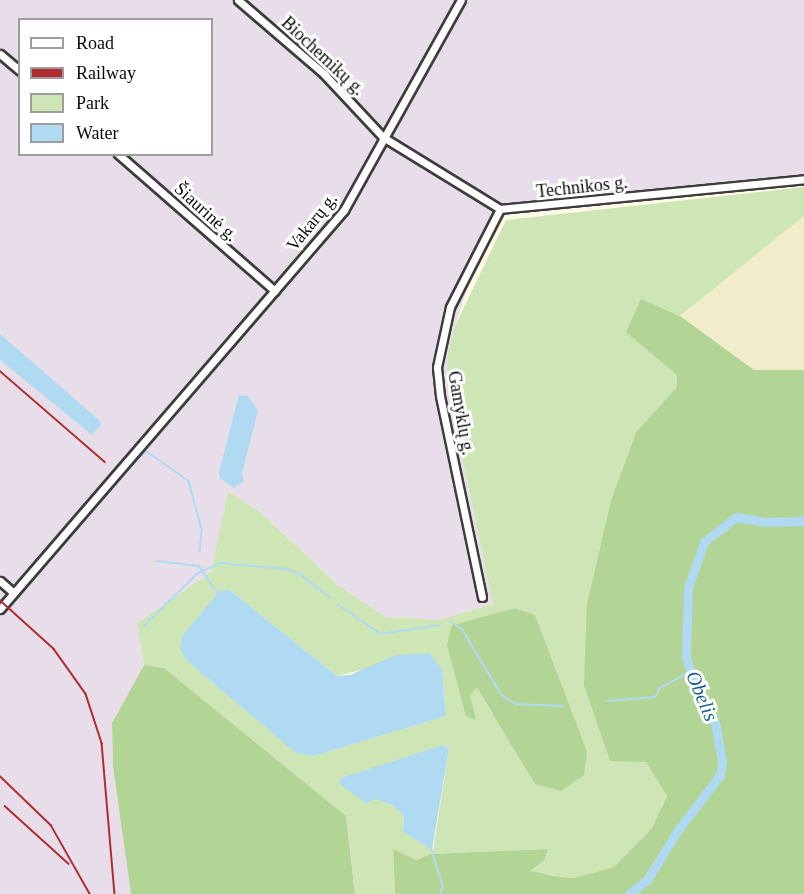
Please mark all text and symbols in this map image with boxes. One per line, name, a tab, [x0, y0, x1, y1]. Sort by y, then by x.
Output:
street label: Biochemikų g.	[277, 12, 369, 100]
legend	[18, 18, 213, 156]
text: Road	[76, 33, 114, 53]
text: Railway	[76, 63, 136, 83]
text: Park	[76, 93, 109, 113]
text: Water	[76, 123, 119, 143]
street label: Technikos g.	[535, 171, 629, 203]
street label: Šiaurinė g.	[170, 178, 242, 246]
street label: Vakarų g.	[282, 188, 342, 256]
street label: Gamyklų g.	[443, 369, 479, 457]
water label: Obelis	[681, 667, 723, 725]

